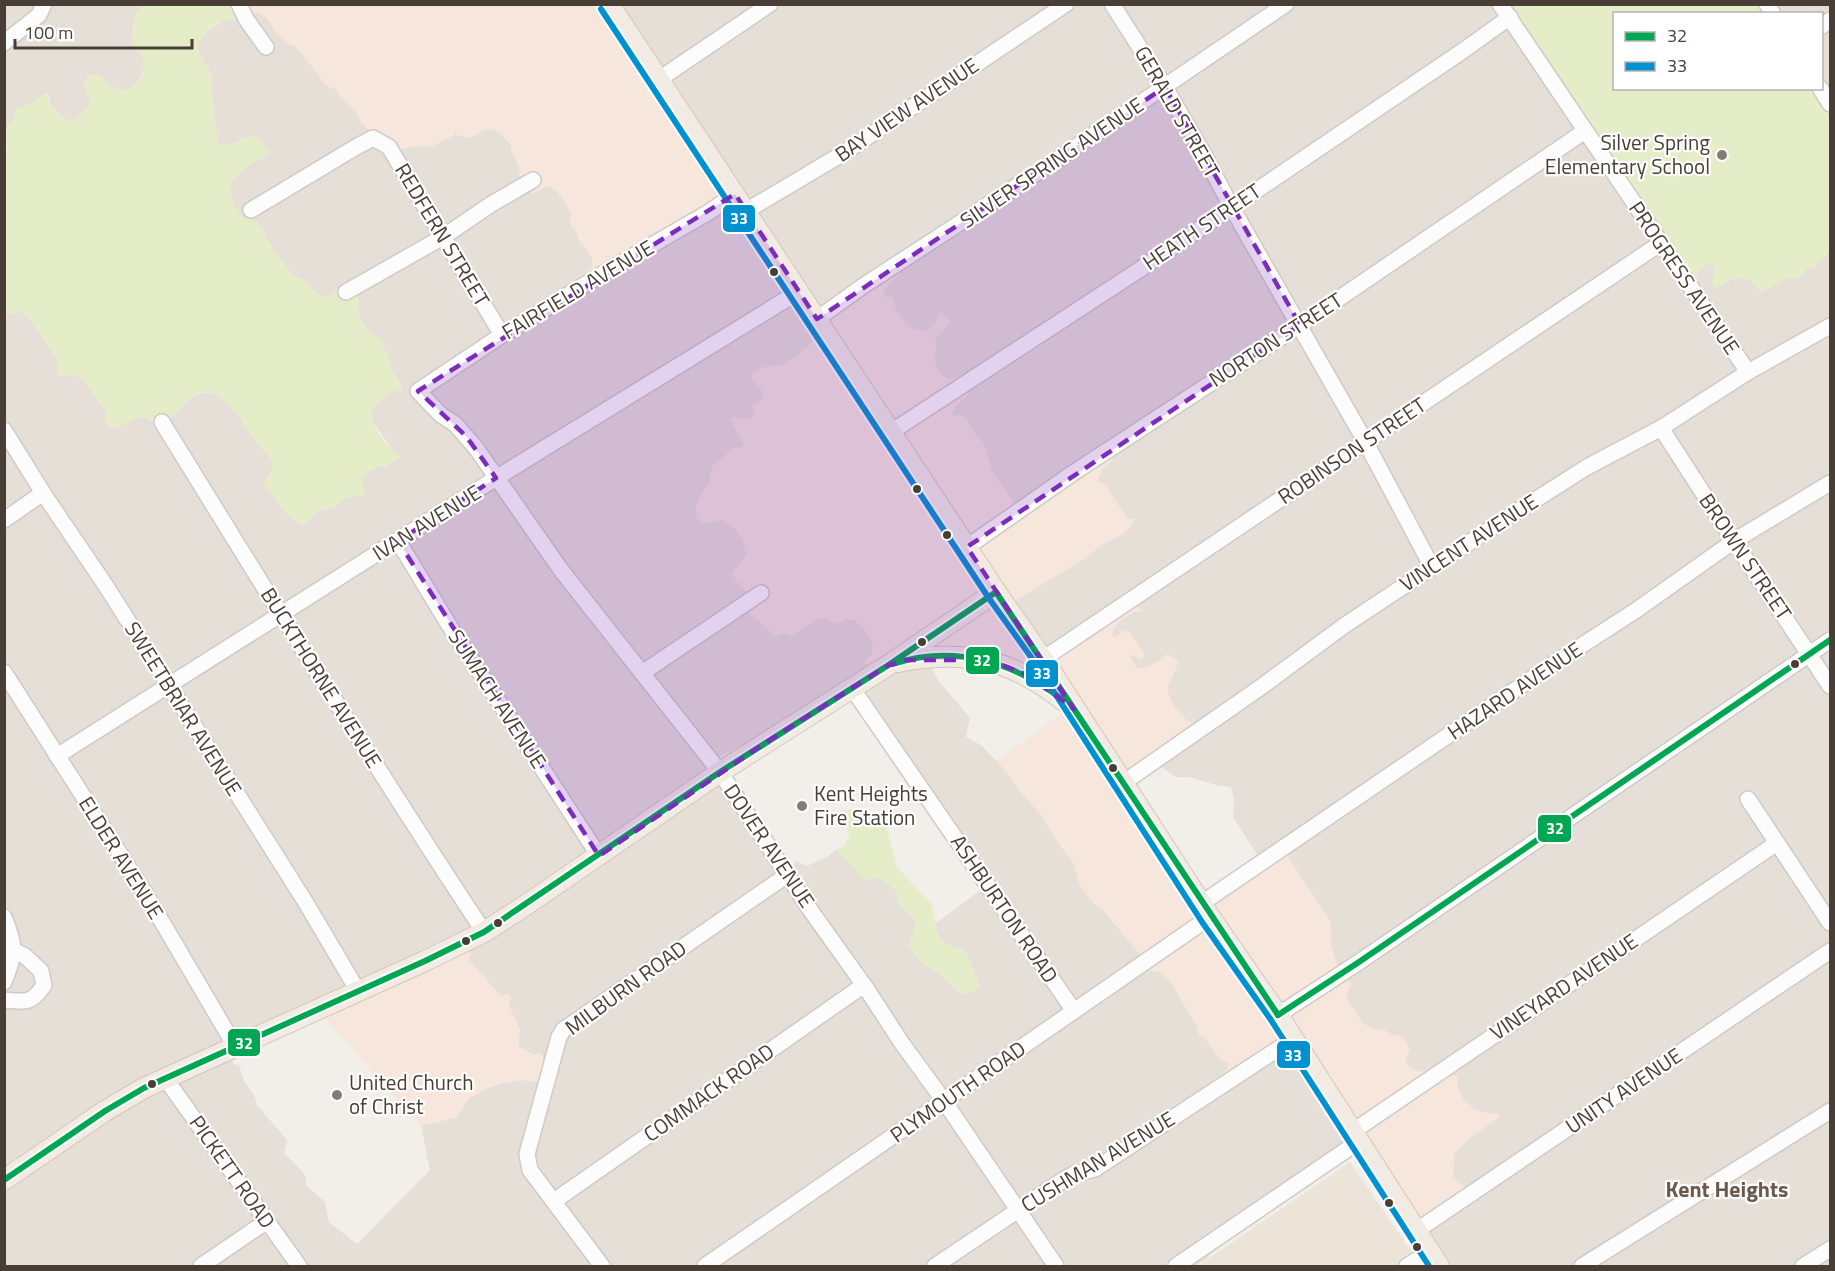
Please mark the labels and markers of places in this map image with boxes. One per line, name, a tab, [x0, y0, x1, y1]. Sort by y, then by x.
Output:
place label: Silver Spring Elementary School	[1545, 126, 1710, 182]
marker: Silver Spring Elementary School	[1715, 148, 1729, 162]
unlabelled marker	[768, 266, 780, 278]
unlabelled marker	[911, 483, 923, 495]
unlabelled marker	[941, 529, 953, 541]
unlabelled marker	[916, 636, 928, 648]
unlabelled marker	[1789, 658, 1801, 670]
unlabelled marker	[1107, 762, 1119, 774]
place label: Kent Heights Fire Station	[814, 777, 928, 833]
marker: Kent Heights Fire Station	[795, 799, 809, 813]
unlabelled marker	[492, 917, 504, 929]
unlabelled marker	[460, 935, 472, 947]
place label: United Church of Christ	[349, 1066, 473, 1122]
unlabelled marker	[146, 1078, 158, 1090]
marker: United Church of Christ	[330, 1088, 344, 1102]
unlabelled marker	[1383, 1197, 1395, 1209]
unlabelled marker	[1411, 1241, 1423, 1253]

